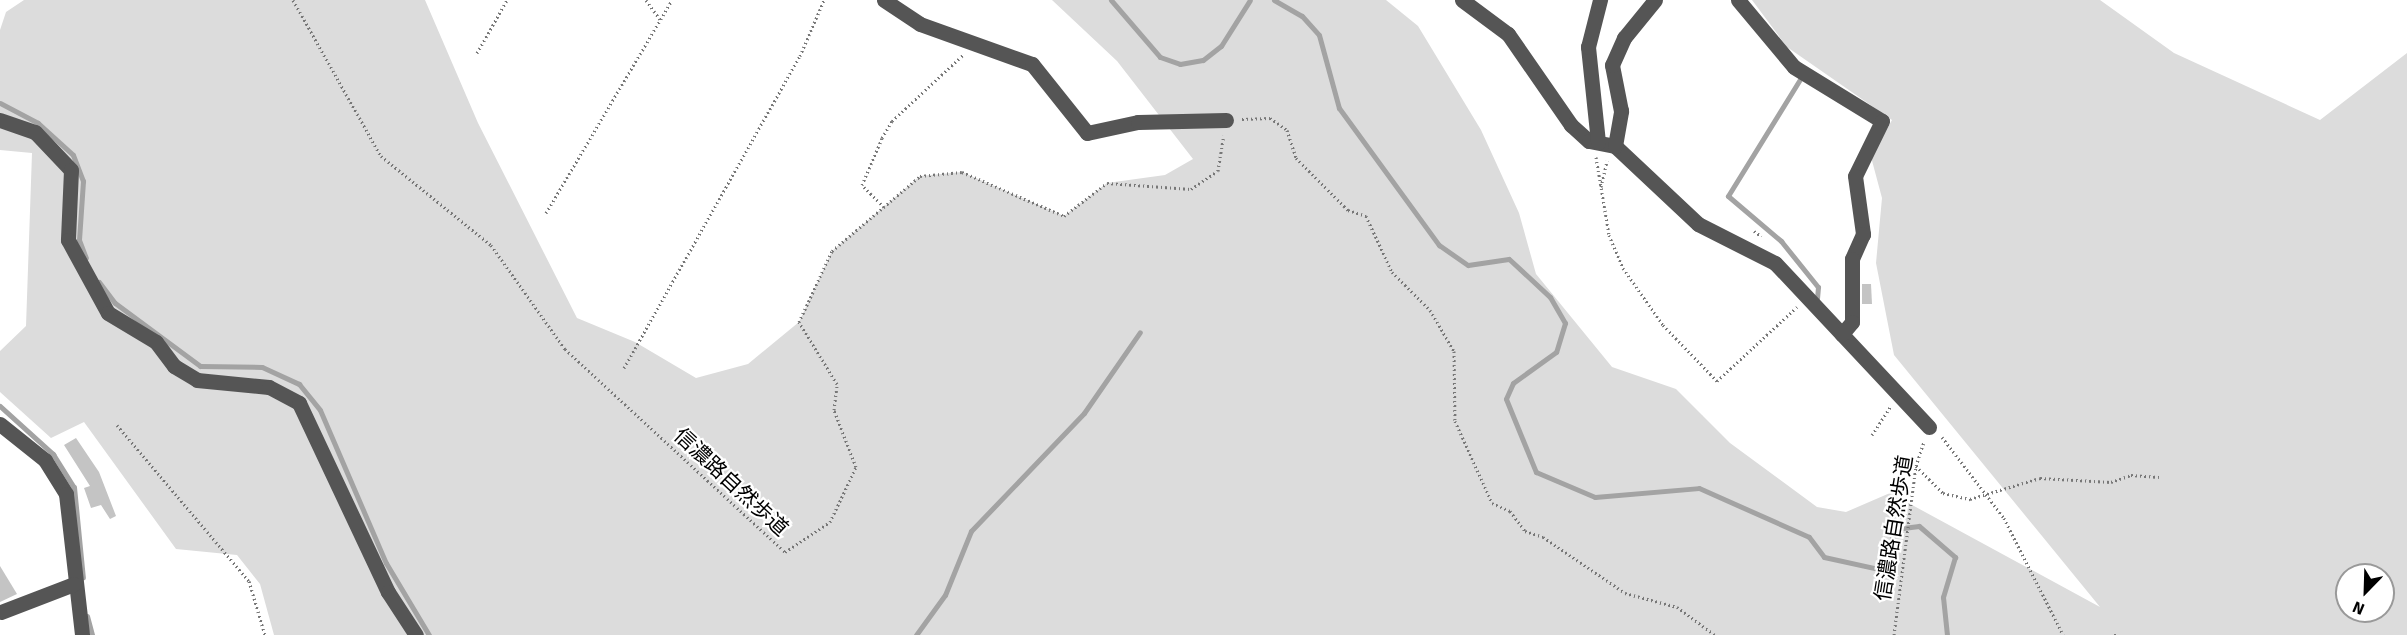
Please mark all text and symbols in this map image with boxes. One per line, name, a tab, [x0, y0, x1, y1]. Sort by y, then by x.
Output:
street label: 信濃路自然歩道	[669, 423, 793, 541]
street label: 信濃路自然歩道	[1870, 453, 1918, 603]
north arrow	[2335, 563, 2395, 623]
text: N	[2350, 596, 2368, 619]

